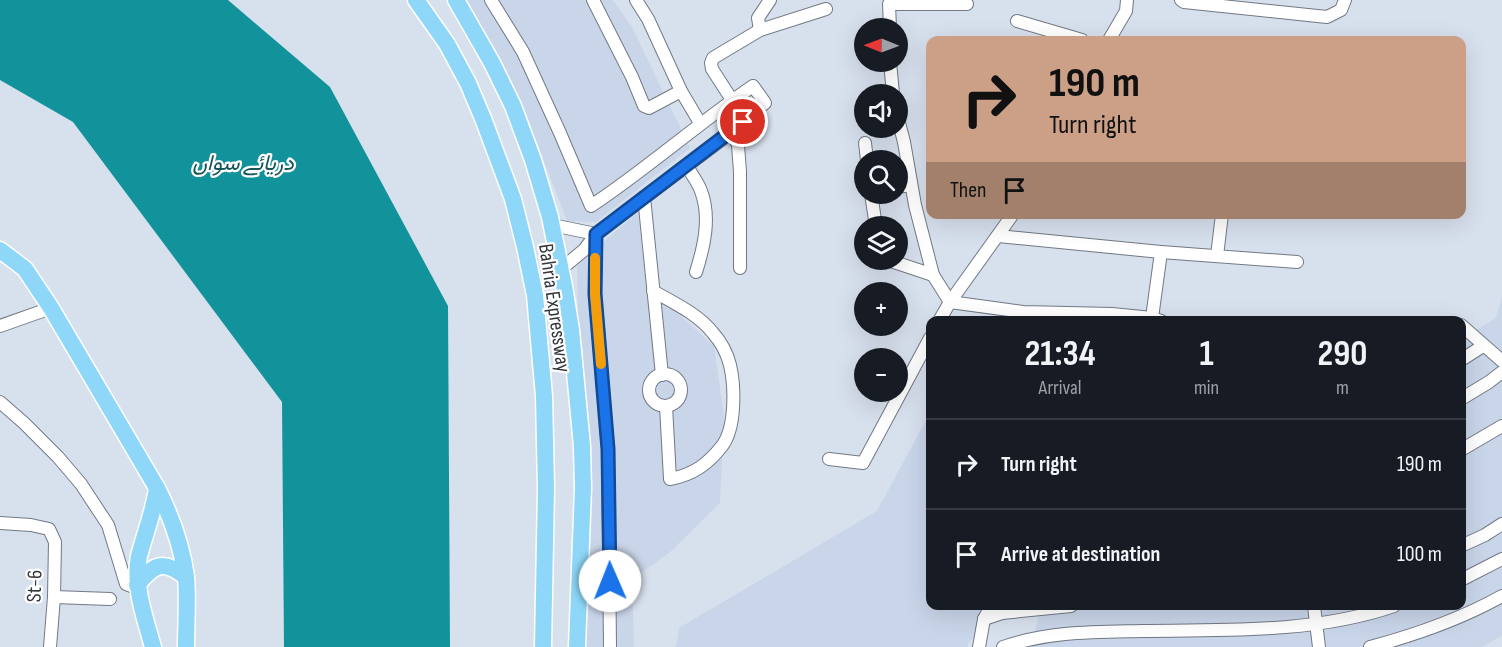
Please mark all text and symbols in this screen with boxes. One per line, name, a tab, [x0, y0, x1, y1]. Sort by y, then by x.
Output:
north arrow	[854, 18, 908, 72]
map controls	[854, 18, 908, 402]
text: 190 m	[1049, 58, 1140, 109]
icon: right	[950, 60, 1028, 138]
button: sound	[854, 84, 908, 138]
pin	[717, 96, 768, 147]
icon: arrive	[726, 105, 759, 138]
text: Turn right	[1049, 109, 1136, 141]
water label: دریائے سواں	[192, 150, 294, 177]
button: search	[854, 150, 908, 204]
icon: arrive	[998, 174, 1031, 207]
text: Then	[950, 177, 986, 204]
button: layers	[854, 216, 908, 270]
street label: Bahria Expressway	[533, 242, 576, 374]
button: +	[854, 282, 908, 336]
text: 21:34	[1025, 333, 1095, 376]
text: 1	[1199, 333, 1214, 376]
text: 290	[1318, 333, 1367, 376]
button: −	[854, 348, 908, 402]
text: Arrival	[1038, 376, 1081, 400]
text: min	[1194, 376, 1219, 400]
text: m	[1336, 376, 1349, 400]
icon: right	[950, 448, 983, 481]
text: Turn right	[1001, 451, 1077, 478]
text: 190 m	[1397, 451, 1442, 478]
icon: arrive	[950, 538, 983, 571]
text: Arrive at destination	[1001, 541, 1160, 568]
text: 100 m	[1397, 541, 1442, 568]
position arrow	[578, 549, 642, 613]
street label: St-6	[21, 569, 48, 603]

